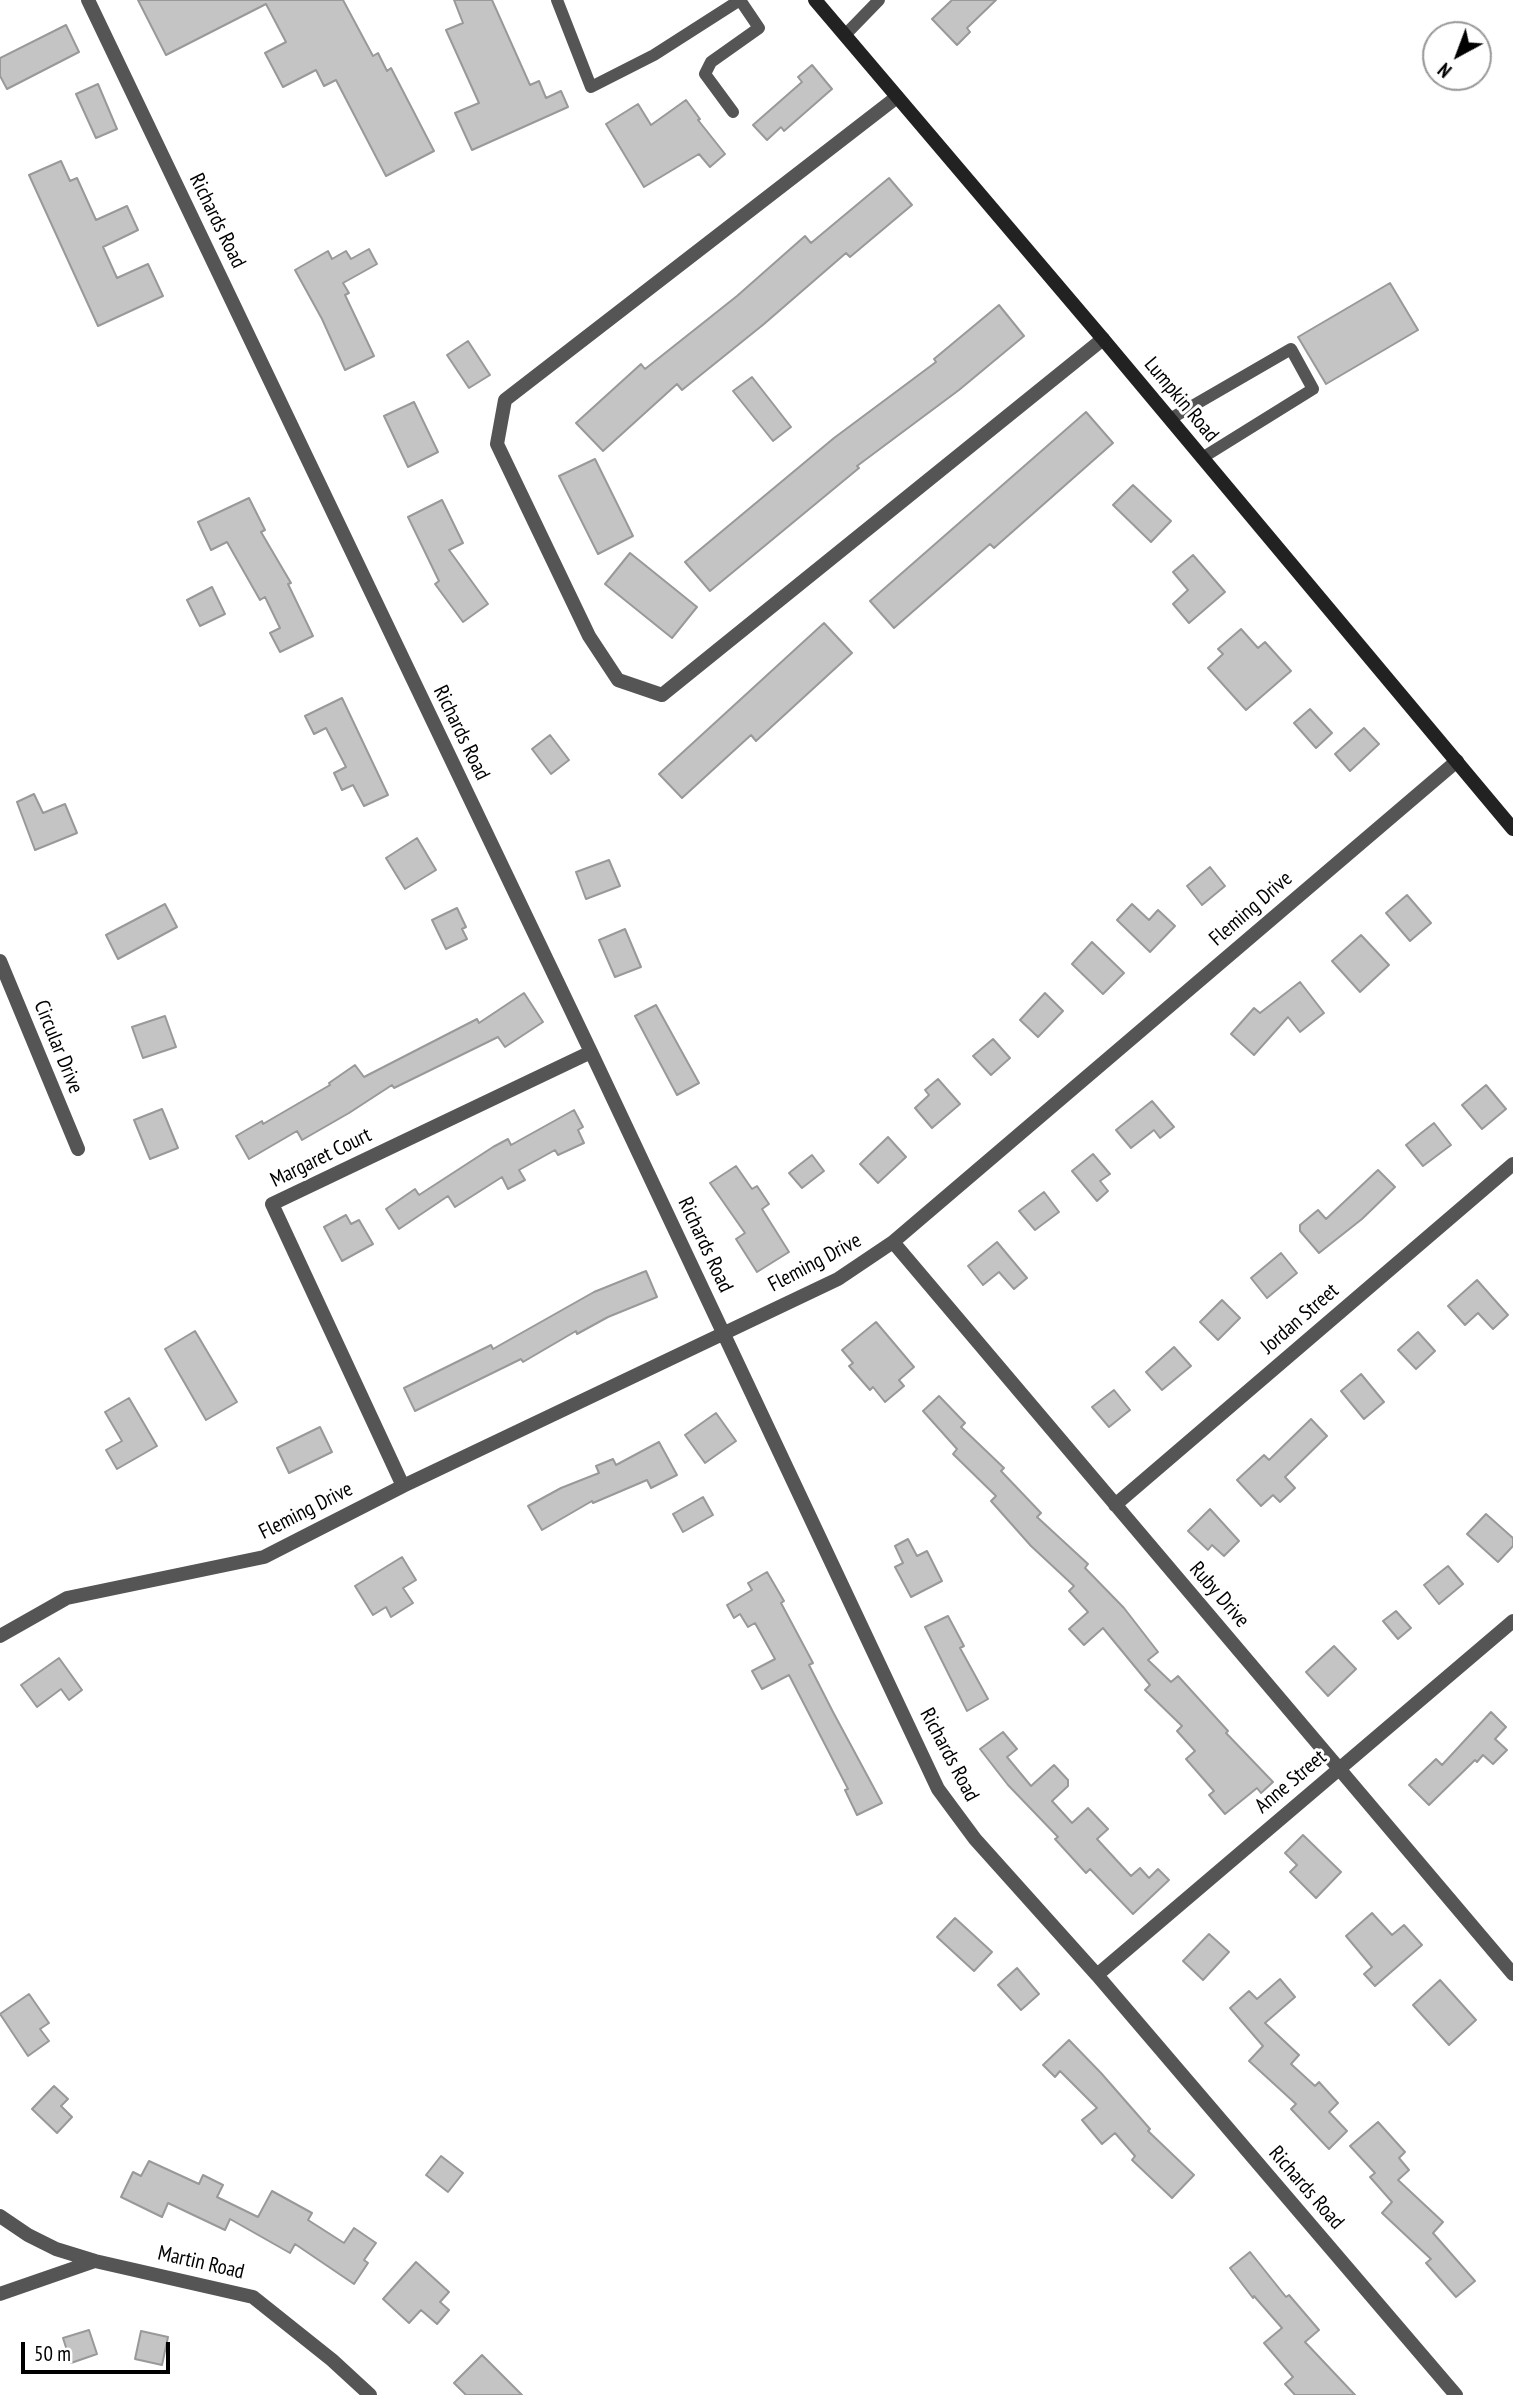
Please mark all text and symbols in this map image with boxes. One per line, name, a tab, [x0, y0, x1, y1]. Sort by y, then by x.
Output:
north arrow	[1422, 21, 1492, 91]
text: N	[1433, 58, 1456, 83]
street label: Richards Road	[183, 170, 251, 272]
street label: Lumpkin Road	[1138, 353, 1224, 447]
street label: Richards Road	[427, 682, 495, 784]
street label: Fleming Drive	[1204, 866, 1298, 952]
street label: Circular Drive	[28, 997, 88, 1097]
street label: Margaret Court	[267, 1123, 375, 1193]
street label: Richards Road	[672, 1193, 738, 1297]
street label: Fleming Drive	[764, 1228, 866, 1298]
street label: Jordan Street	[1256, 1278, 1344, 1360]
street label: Fleming Drive	[255, 1477, 357, 1545]
street label: Ruby Drive	[1184, 1557, 1254, 1633]
street label: Richards Road	[914, 1704, 984, 1806]
street label: Anne Street	[1250, 1745, 1332, 1819]
street label: Richards Road	[1263, 2141, 1349, 2235]
street label: Martin Road	[155, 2241, 247, 2285]
scale bar	[24, 2328, 173, 2372]
text: 50 m	[34, 2340, 71, 2367]

